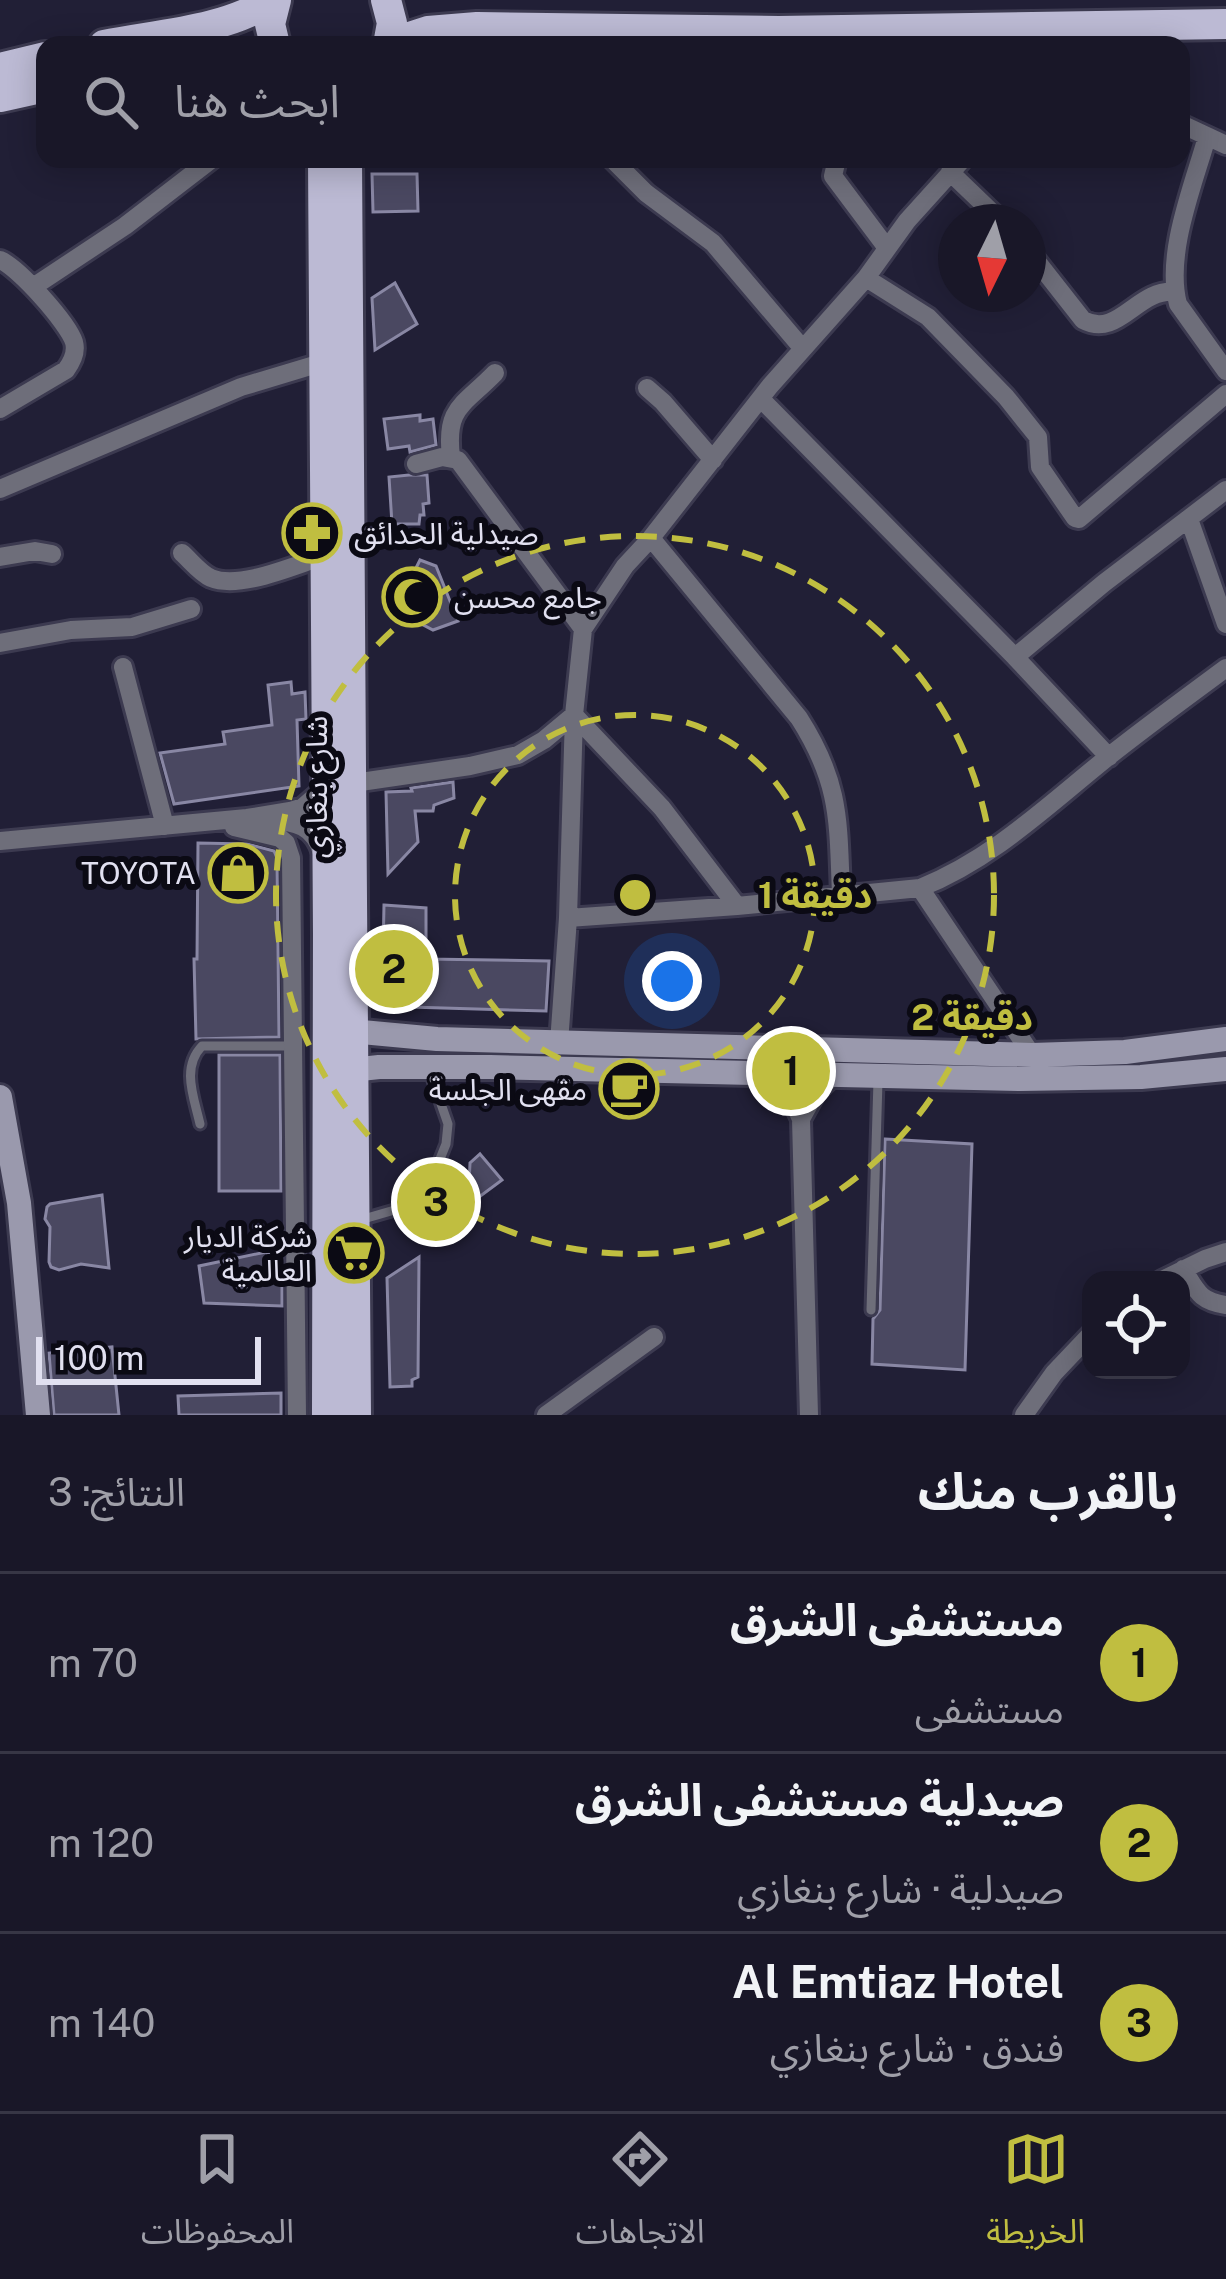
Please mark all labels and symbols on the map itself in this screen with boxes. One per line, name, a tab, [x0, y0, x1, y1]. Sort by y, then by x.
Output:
north arrow	[938, 204, 1046, 312]
pharmacy icon: صيدلية الحدائق	[281, 502, 343, 564]
place label: صيدلية الحدائق	[354, 515, 539, 552]
mosque icon: جامع محسن	[381, 566, 443, 628]
place label: جامع محسن	[454, 579, 602, 620]
street label: شارع بنغازي	[298, 716, 340, 858]
shop icon: TOYOTA	[207, 842, 269, 904]
place label: TOYOTA	[81, 855, 196, 891]
centre of rings	[614, 874, 656, 916]
text: 1 دقيقة	[758, 874, 872, 916]
pin: 2	[355, 924, 433, 1014]
your location	[642, 951, 702, 1011]
text: 2 دقيقة	[911, 996, 1033, 1038]
pin: 1	[752, 1026, 830, 1116]
cafe icon: مقهى الجلسة	[598, 1058, 660, 1120]
place label: مقهى الجلسة	[429, 1071, 587, 1107]
pin: 3	[397, 1157, 475, 1247]
place label: شركة الديار العالمية	[183, 1218, 312, 1288]
supermarket icon: شركة الديار العالمية	[323, 1222, 385, 1284]
scale bar	[36, 1331, 261, 1384]

